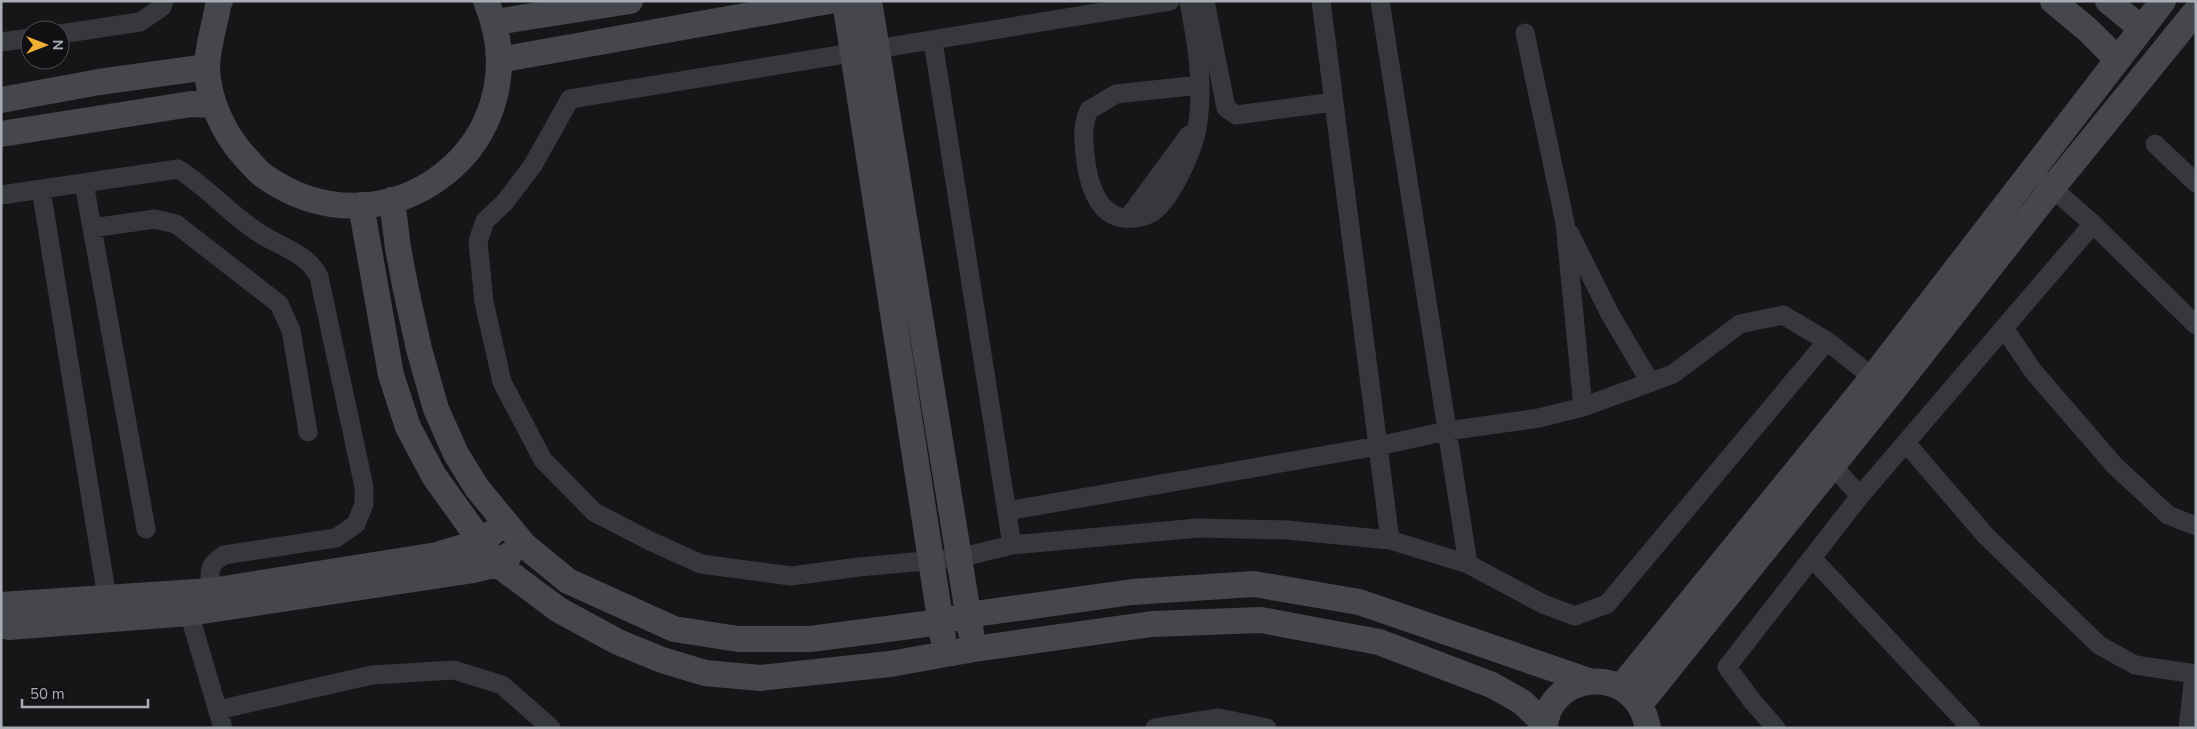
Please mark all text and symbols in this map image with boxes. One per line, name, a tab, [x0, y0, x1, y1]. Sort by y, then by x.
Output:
north arrow	[20, 20, 70, 70]
text: N	[48, 40, 67, 50]
scale bar	[22, 676, 149, 708]
text: 50 m	[30, 684, 65, 704]

